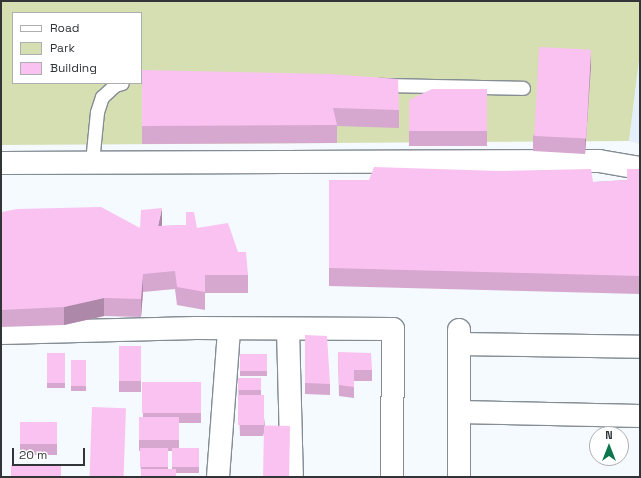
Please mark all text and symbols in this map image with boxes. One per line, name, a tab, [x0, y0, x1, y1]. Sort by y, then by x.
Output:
legend	[12, 12, 142, 84]
text: Road	[50, 20, 79, 36]
text: Park	[50, 40, 75, 56]
text: Building	[50, 60, 97, 76]
north arrow	[589, 426, 629, 466]
text: N	[605, 428, 613, 442]
scale bar	[14, 440, 87, 466]
text: 20 m	[19, 447, 47, 463]

